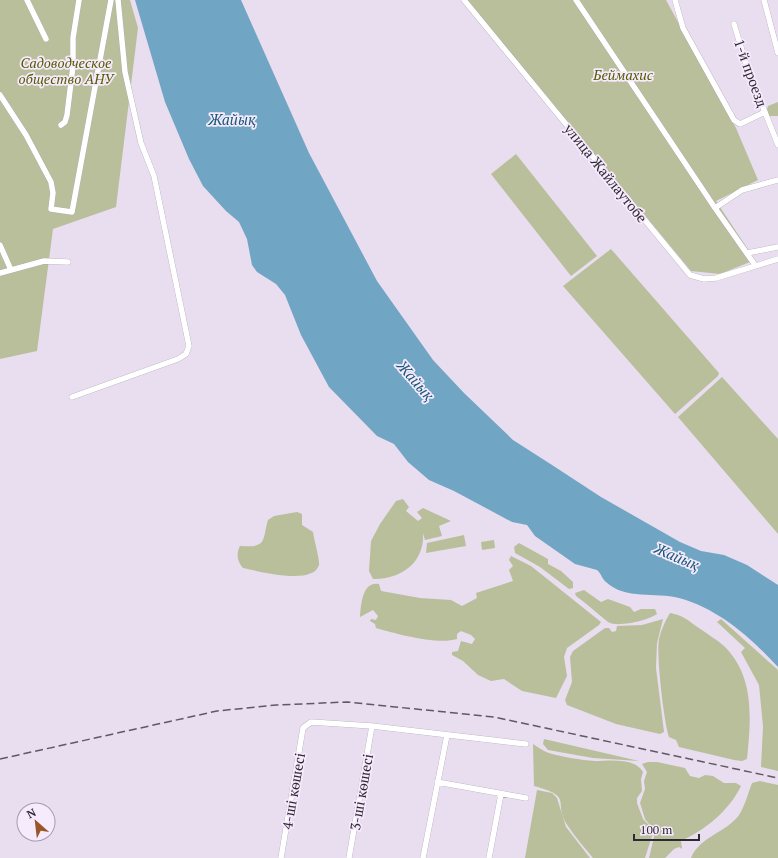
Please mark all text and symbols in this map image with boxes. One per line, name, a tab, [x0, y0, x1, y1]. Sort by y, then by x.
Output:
street label: 1-й проезд	[730, 36, 772, 110]
park label: Садоводческое общество АНУ	[19, 53, 115, 88]
park label: Беймахис	[592, 65, 654, 84]
water label: Жайық	[207, 109, 256, 129]
street label: улица Жайлаутобе	[560, 119, 652, 226]
water label: Жайық	[392, 355, 439, 405]
water label: Жайық	[650, 537, 703, 575]
street label: 4-шi көшесі	[277, 751, 309, 831]
street label: 3-шi көшесі	[345, 752, 377, 832]
north arrow	[16, 802, 56, 842]
text: N	[24, 805, 39, 821]
scale bar	[634, 816, 699, 842]
text: 100 m	[640, 822, 673, 837]

